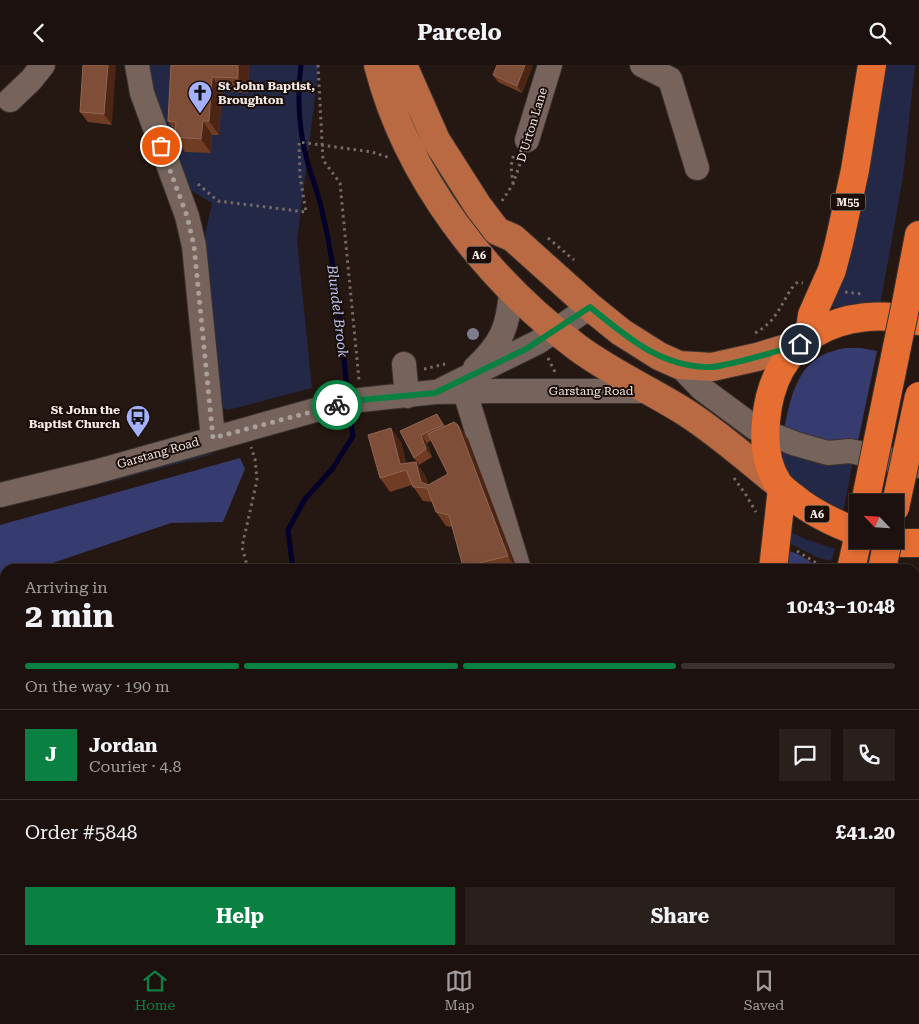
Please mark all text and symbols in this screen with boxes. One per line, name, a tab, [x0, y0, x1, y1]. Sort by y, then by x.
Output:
icon: back	[25, 19, 53, 47]
icon: search	[866, 19, 894, 47]
text: Parcelo	[417, 20, 502, 45]
place label: St John Baptist, Broughton	[218, 79, 315, 107]
church icon: St John Baptist, Broughton	[187, 80, 213, 114]
street label: D'Urton Lane	[514, 86, 550, 164]
pin	[140, 125, 182, 167]
icon: bag	[147, 132, 175, 160]
road number: M55	[830, 193, 866, 211]
road number: A6	[466, 247, 492, 263]
water label: Blundel Brook	[324, 263, 352, 359]
pin	[779, 323, 821, 365]
icon: home	[786, 330, 814, 358]
courier	[312, 380, 362, 430]
street label: Garstang Road	[549, 384, 634, 398]
icon: bike	[323, 391, 351, 419]
place label: St John the Baptist Church	[29, 403, 120, 431]
bus stop icon: St John the Baptist Church	[125, 404, 151, 438]
street label: Garstang Road	[115, 435, 201, 471]
north arrow	[849, 494, 904, 549]
map controls	[849, 494, 904, 549]
road number: A6	[804, 505, 830, 523]
text: Arriving in	[25, 578, 108, 597]
text: 10:43–10:48	[786, 595, 895, 618]
text: 2 min	[25, 597, 114, 635]
text: On the way · 190 m	[25, 677, 170, 696]
button: chat	[779, 729, 831, 781]
button: phone	[843, 729, 895, 781]
text: Jordan	[89, 734, 158, 757]
text: J	[45, 743, 57, 766]
text: Courier · 4.8	[89, 757, 182, 776]
text: Order #5848	[25, 821, 137, 844]
text: £41.20	[836, 821, 895, 844]
button: Help	[25, 887, 455, 945]
button: Share	[465, 887, 895, 945]
tab: Home	[135, 967, 175, 1013]
tab: Map	[445, 967, 474, 1013]
tab: Saved	[744, 967, 784, 1013]

